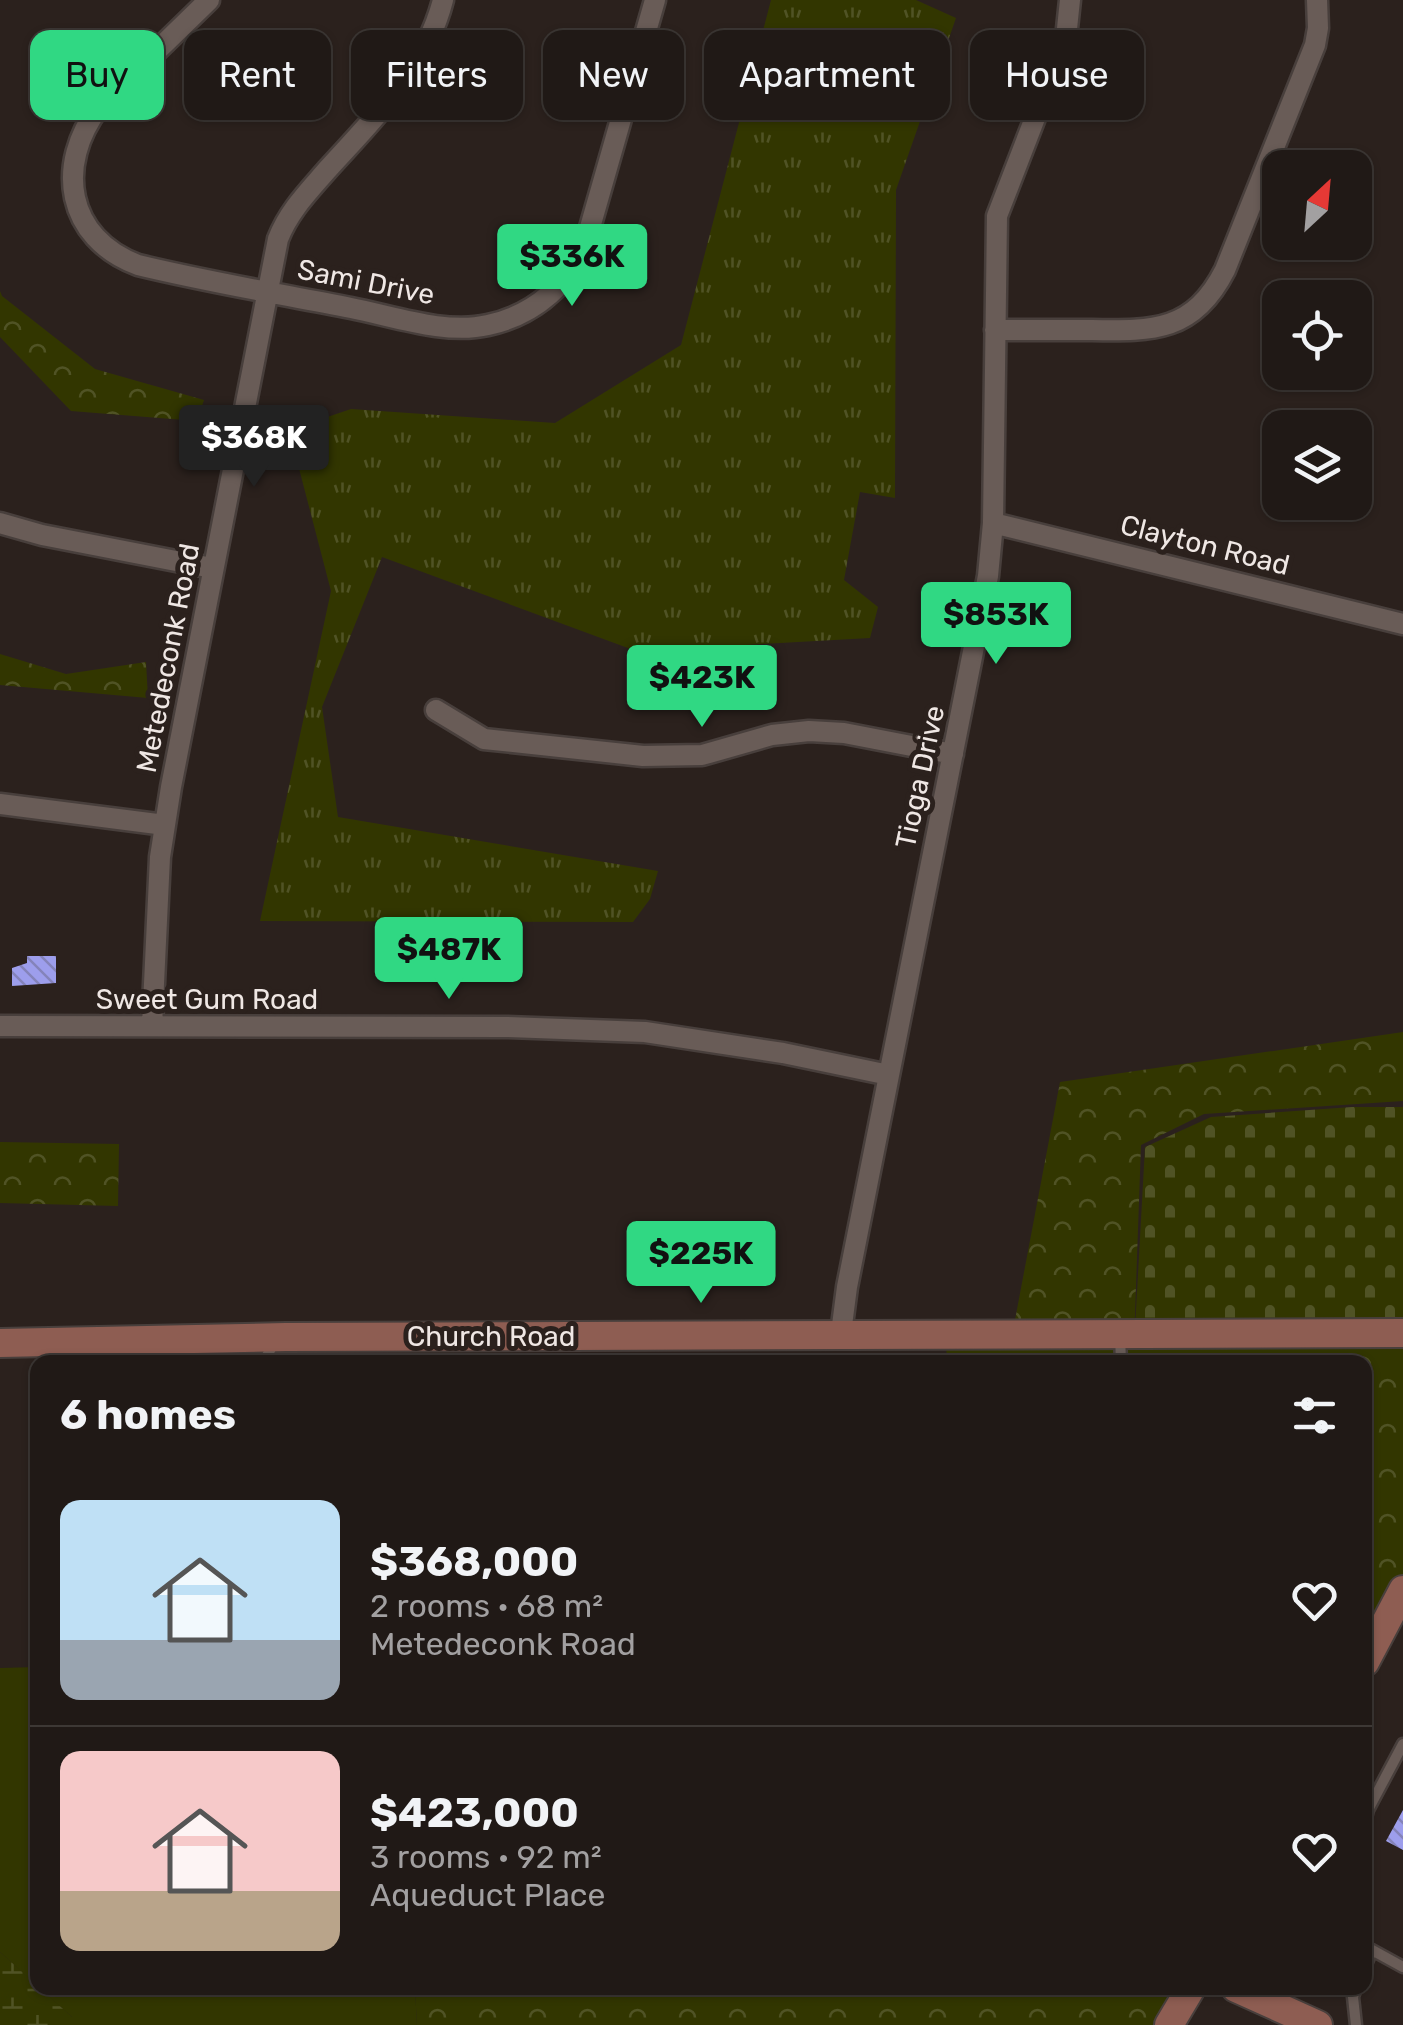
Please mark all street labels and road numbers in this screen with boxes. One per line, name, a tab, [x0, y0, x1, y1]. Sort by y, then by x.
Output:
street label: Sami Drive	[295, 253, 437, 311]
street label: Clayton Road	[1117, 508, 1293, 582]
street label: Metedeconk Road	[130, 541, 206, 775]
street label: Tioga Drive	[889, 702, 951, 852]
street label: Sweet Gum Road	[96, 983, 318, 1016]
street label: Church Road	[407, 1320, 575, 1353]

